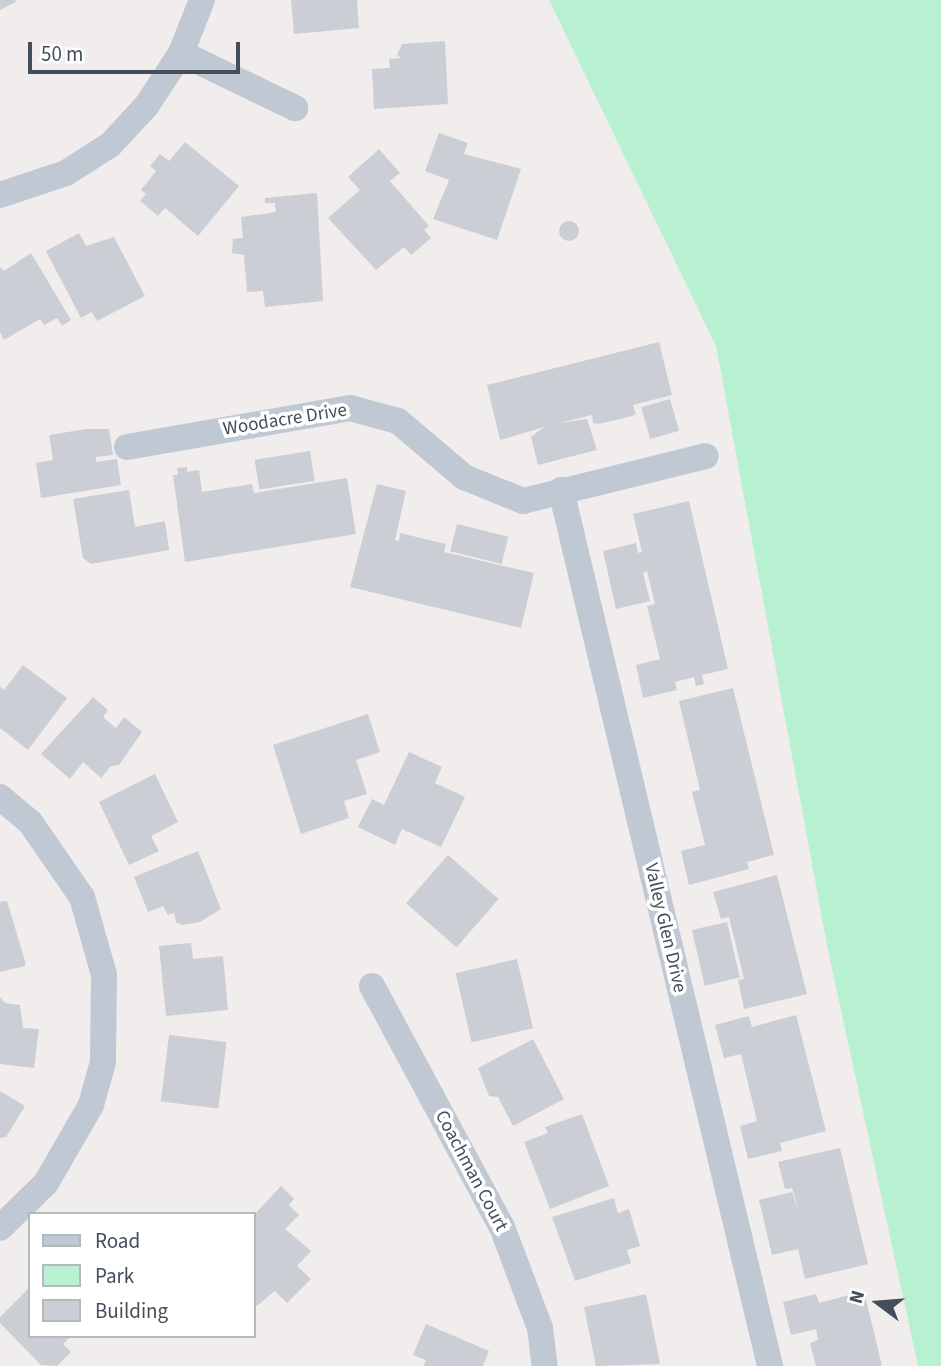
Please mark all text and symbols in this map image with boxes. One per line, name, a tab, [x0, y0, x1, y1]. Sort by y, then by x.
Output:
scale bar	[32, 28, 243, 72]
text: 50 m	[41, 39, 83, 69]
street label: Woodacre Drive	[221, 399, 349, 441]
street label: Valley Glen Drive	[639, 861, 691, 995]
street label: Coachman Court	[430, 1107, 512, 1235]
legend	[28, 1212, 256, 1338]
text: Road	[95, 1226, 140, 1256]
text: Park	[95, 1261, 134, 1291]
north arrow	[843, 1268, 913, 1338]
text: N	[843, 1287, 872, 1307]
text: Building	[95, 1296, 168, 1326]

